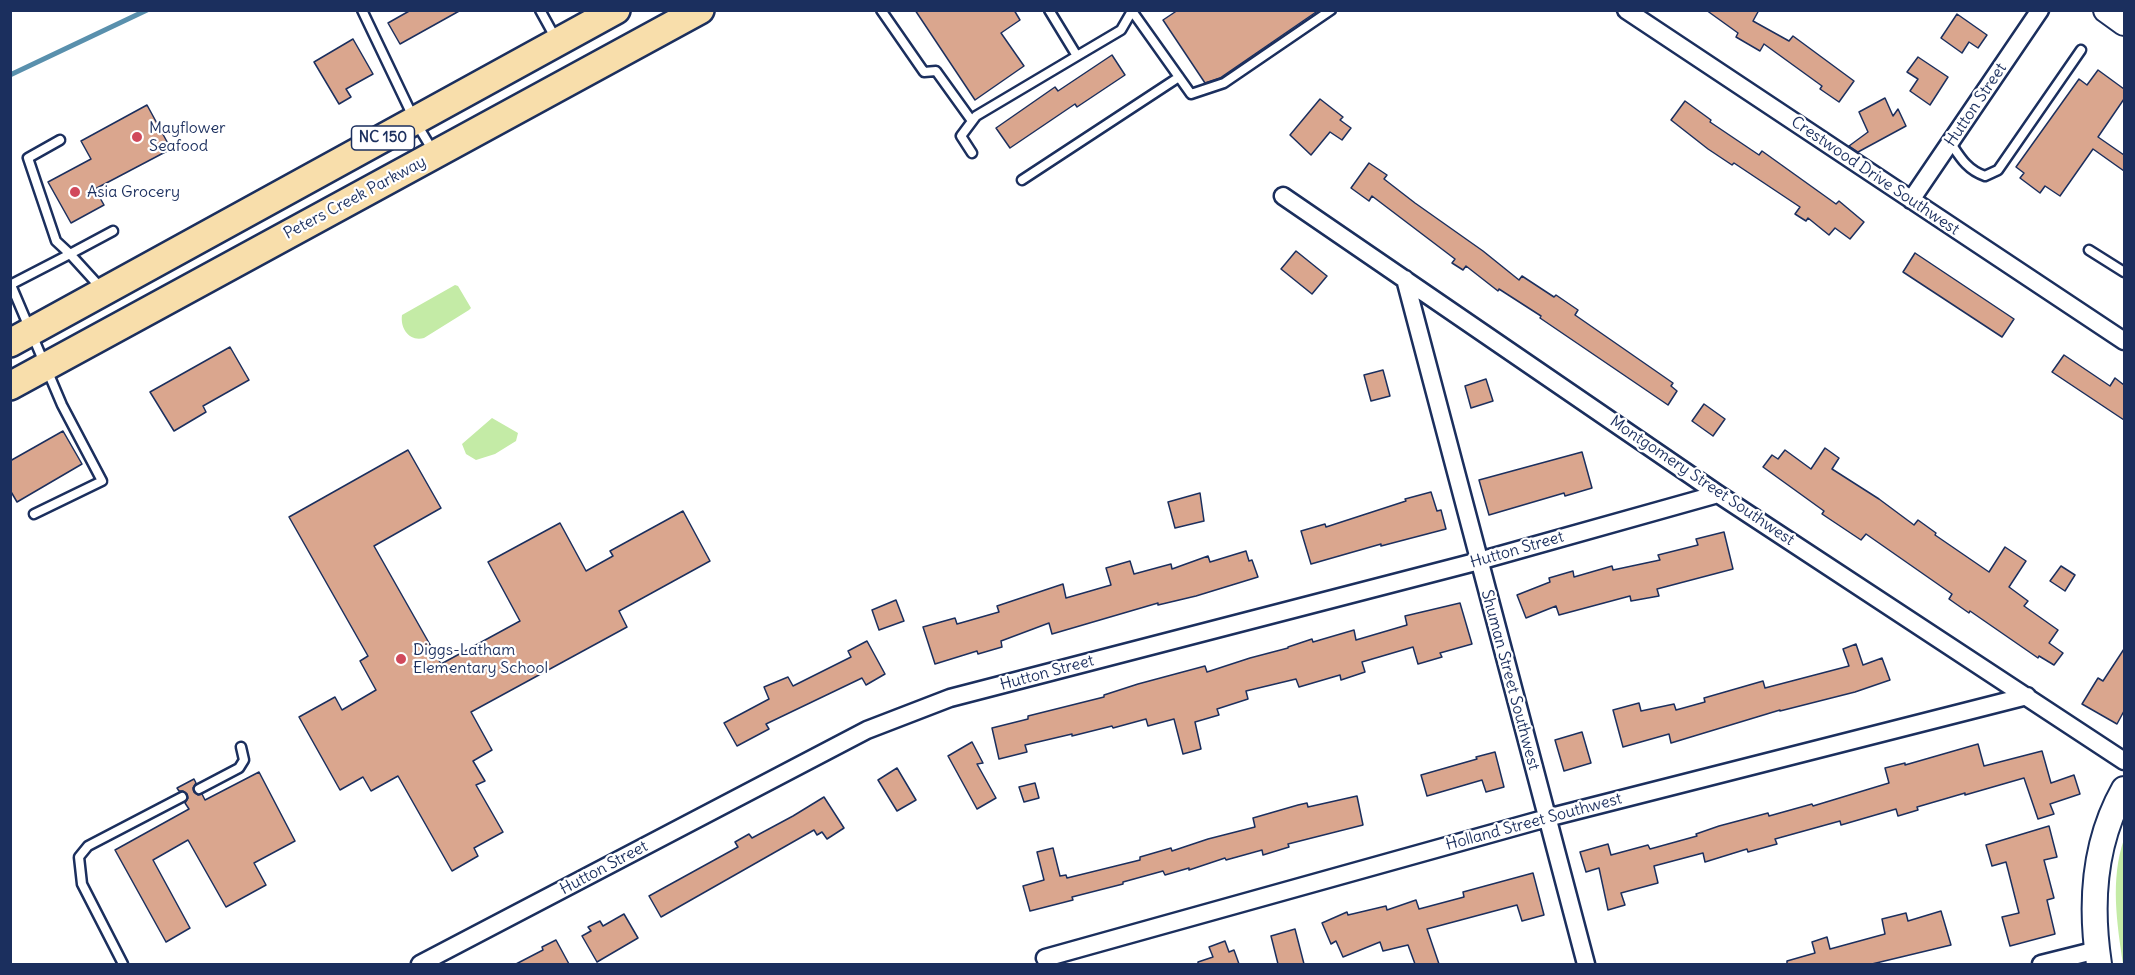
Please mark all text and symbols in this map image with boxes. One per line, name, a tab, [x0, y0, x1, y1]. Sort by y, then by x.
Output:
street label: Hutton Street	[1941, 60, 2011, 150]
street label: Crestwood Drive Southwest	[1787, 112, 1963, 240]
place label: Mayflower Seafood	[149, 118, 226, 156]
road number: NC 150	[352, 126, 415, 150]
marker: Mayflower Seafood	[130, 130, 144, 144]
street label: Peters Creek Parkway	[280, 152, 430, 244]
place label: Asia Grocery	[87, 182, 180, 202]
marker: Asia Grocery	[68, 185, 82, 199]
street label: Montgomery Street Southwest	[1606, 412, 1798, 550]
street label: Hutton Street	[1468, 527, 1566, 573]
street label: Shuman Street Southwest	[1477, 588, 1543, 772]
place label: Diggs-Latham Elementary School	[413, 640, 548, 678]
street label: Hutton Street	[998, 651, 1096, 695]
marker: Diggs-Latham Elementary School	[394, 652, 408, 666]
street label: Holland Street Southwest	[1444, 789, 1624, 855]
street label: Hutton Street	[557, 837, 651, 899]

